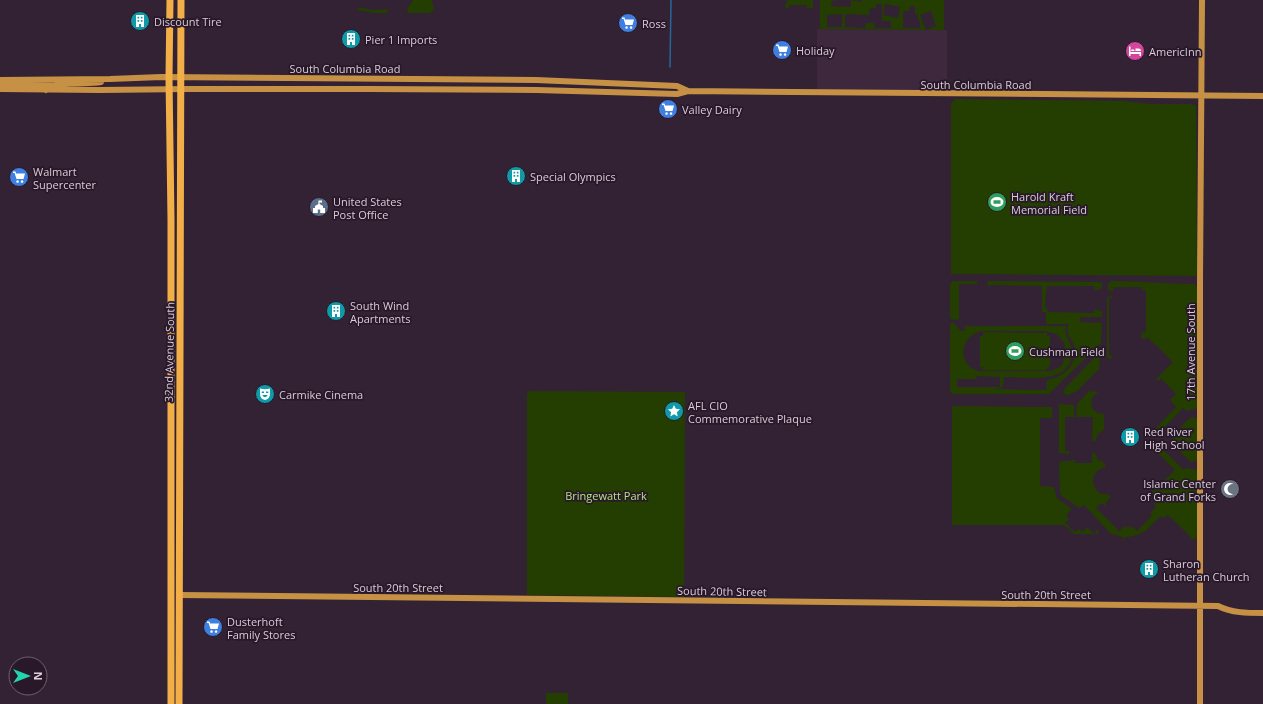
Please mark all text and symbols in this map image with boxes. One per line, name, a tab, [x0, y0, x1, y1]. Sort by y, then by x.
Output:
building icon: Discount Tire	[129, 10, 151, 32]
supermarket icon: Ross	[617, 12, 639, 34]
place label: Discount Tire	[154, 14, 222, 29]
place label: Ross	[642, 16, 666, 31]
building icon: Pier 1 Imports	[340, 28, 362, 50]
place label: Pier 1 Imports	[365, 32, 437, 47]
supermarket icon: Holiday	[771, 39, 793, 61]
hotel icon: AmericInn	[1124, 40, 1146, 62]
place label: Holiday	[796, 43, 835, 58]
place label: AmericInn	[1149, 44, 1201, 59]
street label: South Columbia Road	[290, 61, 400, 76]
street label: South Columbia Road	[921, 77, 1031, 92]
supermarket icon: Valley Dairy	[657, 98, 679, 120]
place label: Valley Dairy	[682, 102, 742, 117]
place label: Walmart Supercenter	[33, 164, 96, 192]
building icon: Special Olympics	[505, 165, 527, 187]
supermarket icon: Walmart Supercenter	[8, 166, 30, 188]
place label: Special Olympics	[530, 169, 616, 184]
place label: Harold Kraft Memorial Field	[1011, 189, 1087, 217]
sports icon: Harold Kraft Memorial Field	[986, 191, 1008, 213]
place label: United States Post Office	[333, 194, 402, 222]
public building icon: United States Post Office	[308, 196, 330, 218]
place label: South Wind Apartments	[350, 298, 410, 326]
building icon: South Wind Apartments	[325, 300, 347, 322]
street label: 32nd Avenue South	[161, 302, 177, 402]
street label: 17th Avenue South	[1183, 303, 1198, 401]
sports icon: Cushman Field	[1004, 340, 1026, 362]
place label: Cushman Field	[1029, 344, 1105, 359]
theatre icon: Carmike Cinema	[254, 383, 276, 405]
place label: Carmike Cinema	[279, 387, 363, 402]
place label: AFL CIO Commemorative Plaque	[688, 398, 812, 426]
place icon: AFL CIO Commemorative Plaque	[663, 400, 685, 422]
place label: Red River High School	[1144, 424, 1205, 452]
building icon: Red River High School	[1119, 426, 1141, 448]
place label: Islamic Center of Grand Forks	[1140, 476, 1216, 504]
mosque icon: Islamic Center of Grand Forks	[1219, 478, 1241, 500]
park label: Bringewatt Park	[565, 488, 647, 503]
place label: Sharon Lutheran Church	[1163, 556, 1249, 584]
building icon: Sharon Lutheran Church	[1138, 558, 1160, 580]
street label: South 20th Street	[353, 580, 443, 595]
street label: South 20th Street	[677, 583, 767, 599]
street label: South 20th Street	[1001, 587, 1091, 602]
place label: Dusterhoft Family Stores	[227, 614, 295, 642]
supermarket icon: Dusterhoft Family Stores	[202, 616, 224, 638]
north arrow	[8, 656, 48, 696]
text: N	[31, 672, 46, 680]

